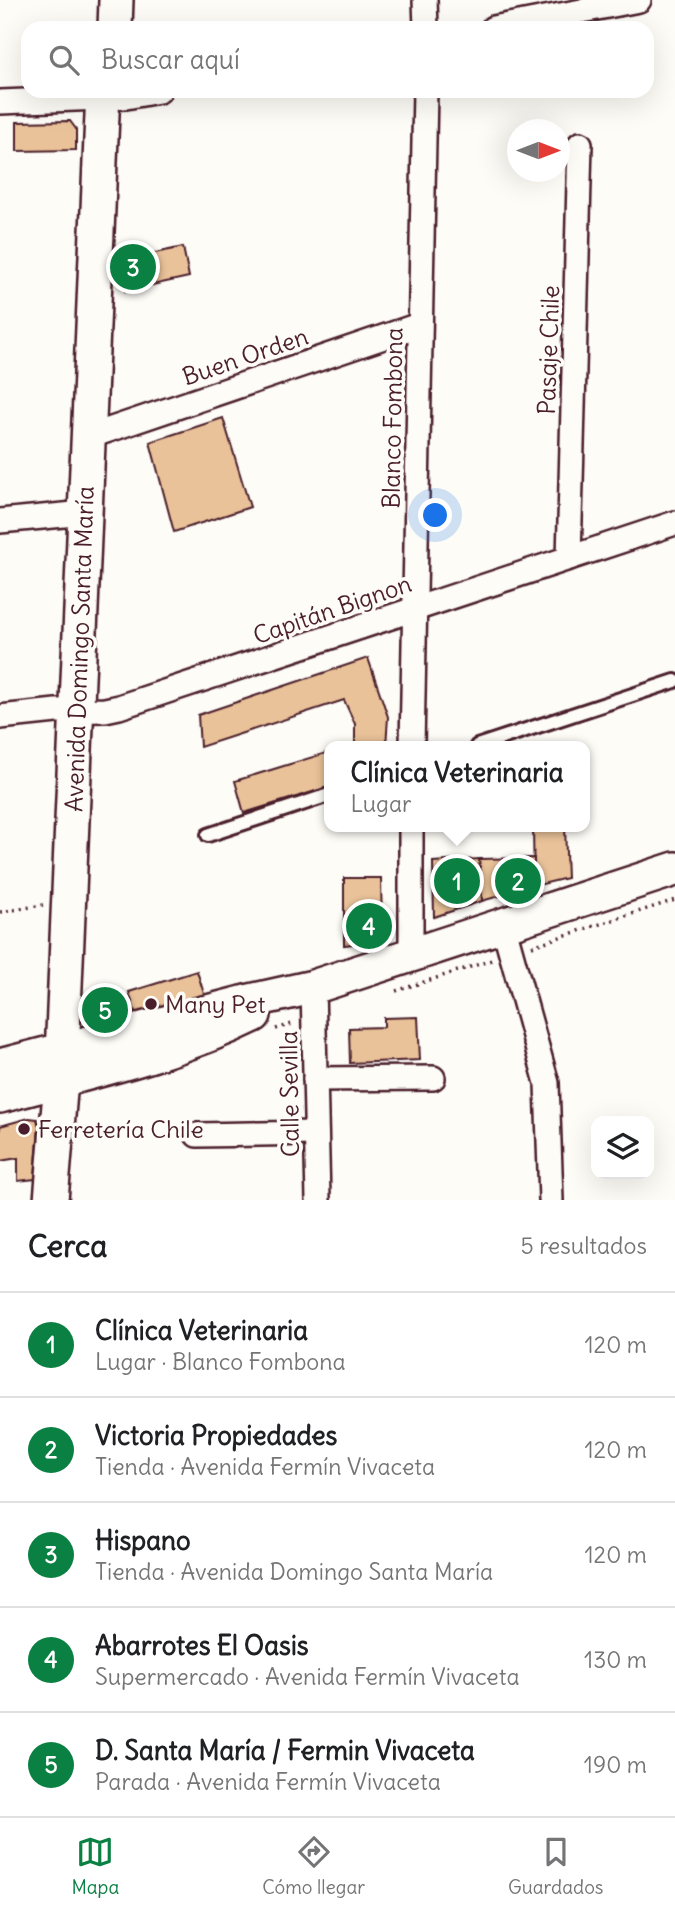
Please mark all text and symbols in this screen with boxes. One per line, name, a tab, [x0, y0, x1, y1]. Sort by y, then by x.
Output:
search box	[21, 21, 654, 98]
icon: search	[45, 41, 83, 79]
text: Buscar aquí	[101, 43, 240, 76]
north arrow	[507, 119, 570, 182]
pin: 3	[110, 241, 156, 293]
street label: Pasaje Chile	[531, 285, 565, 415]
street label: Buen Orden	[178, 320, 312, 392]
street label: Blanco Fombona	[375, 327, 409, 509]
street label: Avenida Domingo Santa María	[58, 485, 100, 813]
your location	[418, 498, 452, 532]
street label: Capitán Bignon	[249, 568, 415, 650]
popup	[324, 741, 590, 832]
text: Clínica Veterinaria	[350, 756, 564, 789]
text: Lugar	[350, 789, 411, 818]
pin: 1	[434, 855, 480, 907]
pin: 2	[495, 855, 541, 907]
pin: 4	[346, 900, 392, 952]
pin: 5	[82, 984, 128, 1036]
place label: Many Pet	[165, 989, 266, 1019]
marker: Many Pet	[143, 996, 159, 1012]
street label: Calle Sevilla	[273, 1031, 305, 1157]
place label: Ferretería Chile	[38, 1114, 204, 1144]
map controls	[591, 1116, 654, 1179]
button: layers	[591, 1116, 654, 1179]
marker: Ferretería Chile	[16, 1121, 32, 1137]
text: Cerca	[28, 1227, 107, 1265]
text: 5 resultados	[520, 1231, 647, 1260]
text: Clínica Veterinaria	[95, 1314, 308, 1347]
text: 1	[46, 1330, 56, 1359]
text: 120 m	[584, 1330, 647, 1359]
text: Lugar · Blanco Fombona	[95, 1347, 346, 1376]
text: Victoria Propiedades	[95, 1419, 337, 1452]
text: 2	[45, 1435, 57, 1464]
text: 120 m	[584, 1435, 647, 1464]
text: Tienda · Avenida Fermín Vivaceta	[95, 1452, 435, 1481]
text: Hispano	[95, 1524, 191, 1557]
text: 3	[44, 1540, 58, 1569]
text: 120 m	[584, 1540, 647, 1569]
text: Tienda · Avenida Domingo Santa María	[95, 1557, 493, 1586]
text: Abarrotes El Oasis	[95, 1629, 309, 1662]
text: 4	[44, 1645, 58, 1674]
text: 130 m	[584, 1645, 647, 1674]
text: Supermercado · Avenida Fermín Vivaceta	[95, 1662, 520, 1691]
text: D. Santa María / Fermin Vivaceta	[95, 1734, 475, 1767]
text: 5	[44, 1750, 58, 1779]
text: 190 m	[584, 1750, 647, 1779]
text: Parada · Avenida Fermín Vivaceta	[95, 1767, 441, 1796]
tab: Mapa	[71, 1833, 119, 1899]
tab: Cómo llegar	[262, 1833, 365, 1899]
tab: Guardados	[508, 1833, 604, 1899]

